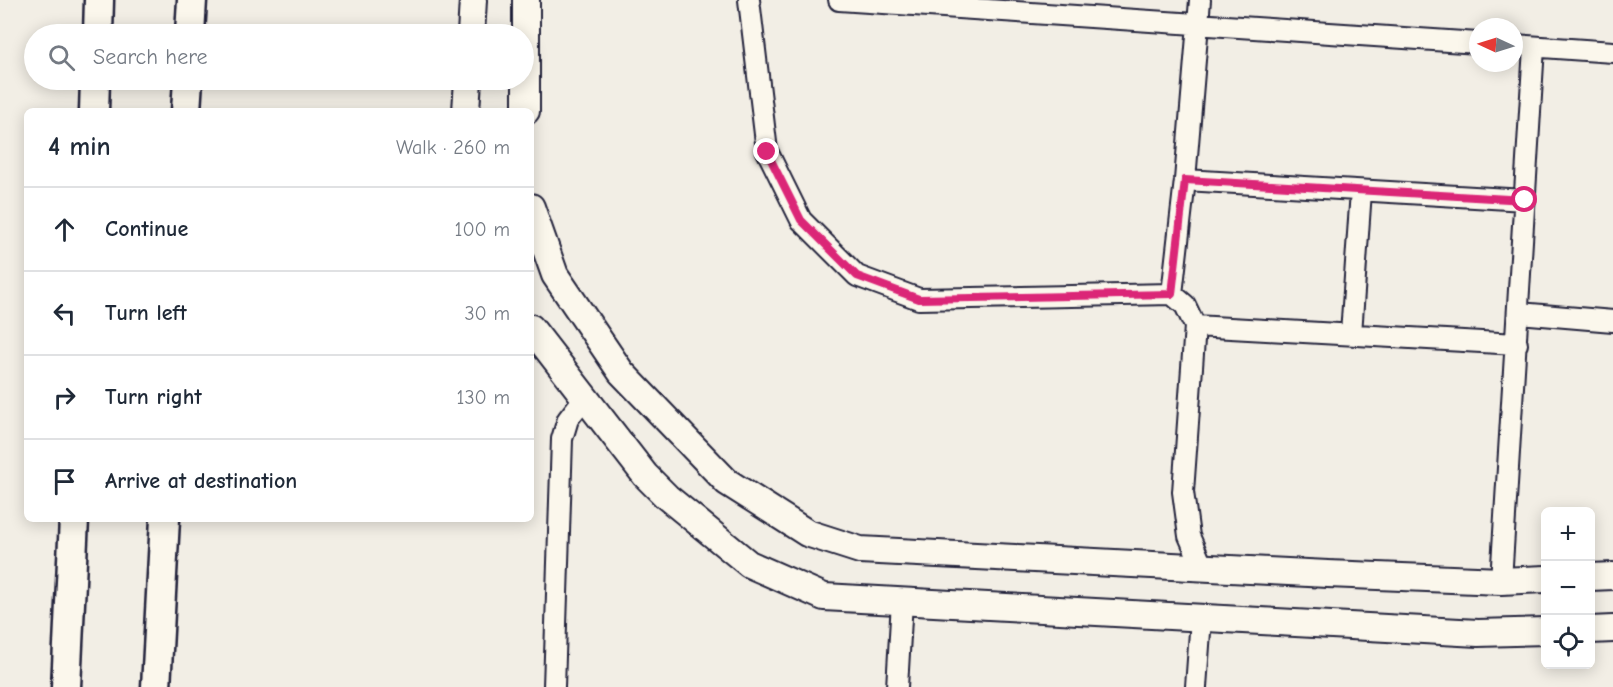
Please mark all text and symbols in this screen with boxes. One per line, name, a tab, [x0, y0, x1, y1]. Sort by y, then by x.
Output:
north arrow	[1469, 18, 1523, 72]
search box	[24, 24, 534, 90]
icon: search	[45, 41, 78, 74]
text: Search here	[93, 44, 208, 70]
text: 4 min	[48, 132, 111, 162]
text: Walk · 260 m	[396, 136, 510, 159]
route end	[753, 138, 779, 164]
route start	[1511, 186, 1537, 212]
icon: ahead	[48, 213, 81, 246]
text: Continue	[105, 216, 188, 242]
text: 100 m	[455, 218, 510, 241]
icon: left	[48, 297, 81, 330]
text: Turn left	[105, 300, 187, 326]
text: 30 m	[464, 302, 510, 325]
icon: right	[48, 381, 81, 414]
text: Turn right	[105, 384, 202, 410]
text: 130 m	[457, 386, 510, 409]
icon: arrive	[48, 465, 81, 498]
text: Arrive at destination	[105, 468, 297, 494]
map controls	[1541, 507, 1595, 669]
button: +	[1541, 507, 1595, 561]
button: −	[1541, 561, 1595, 615]
button: locate	[1541, 615, 1595, 669]

